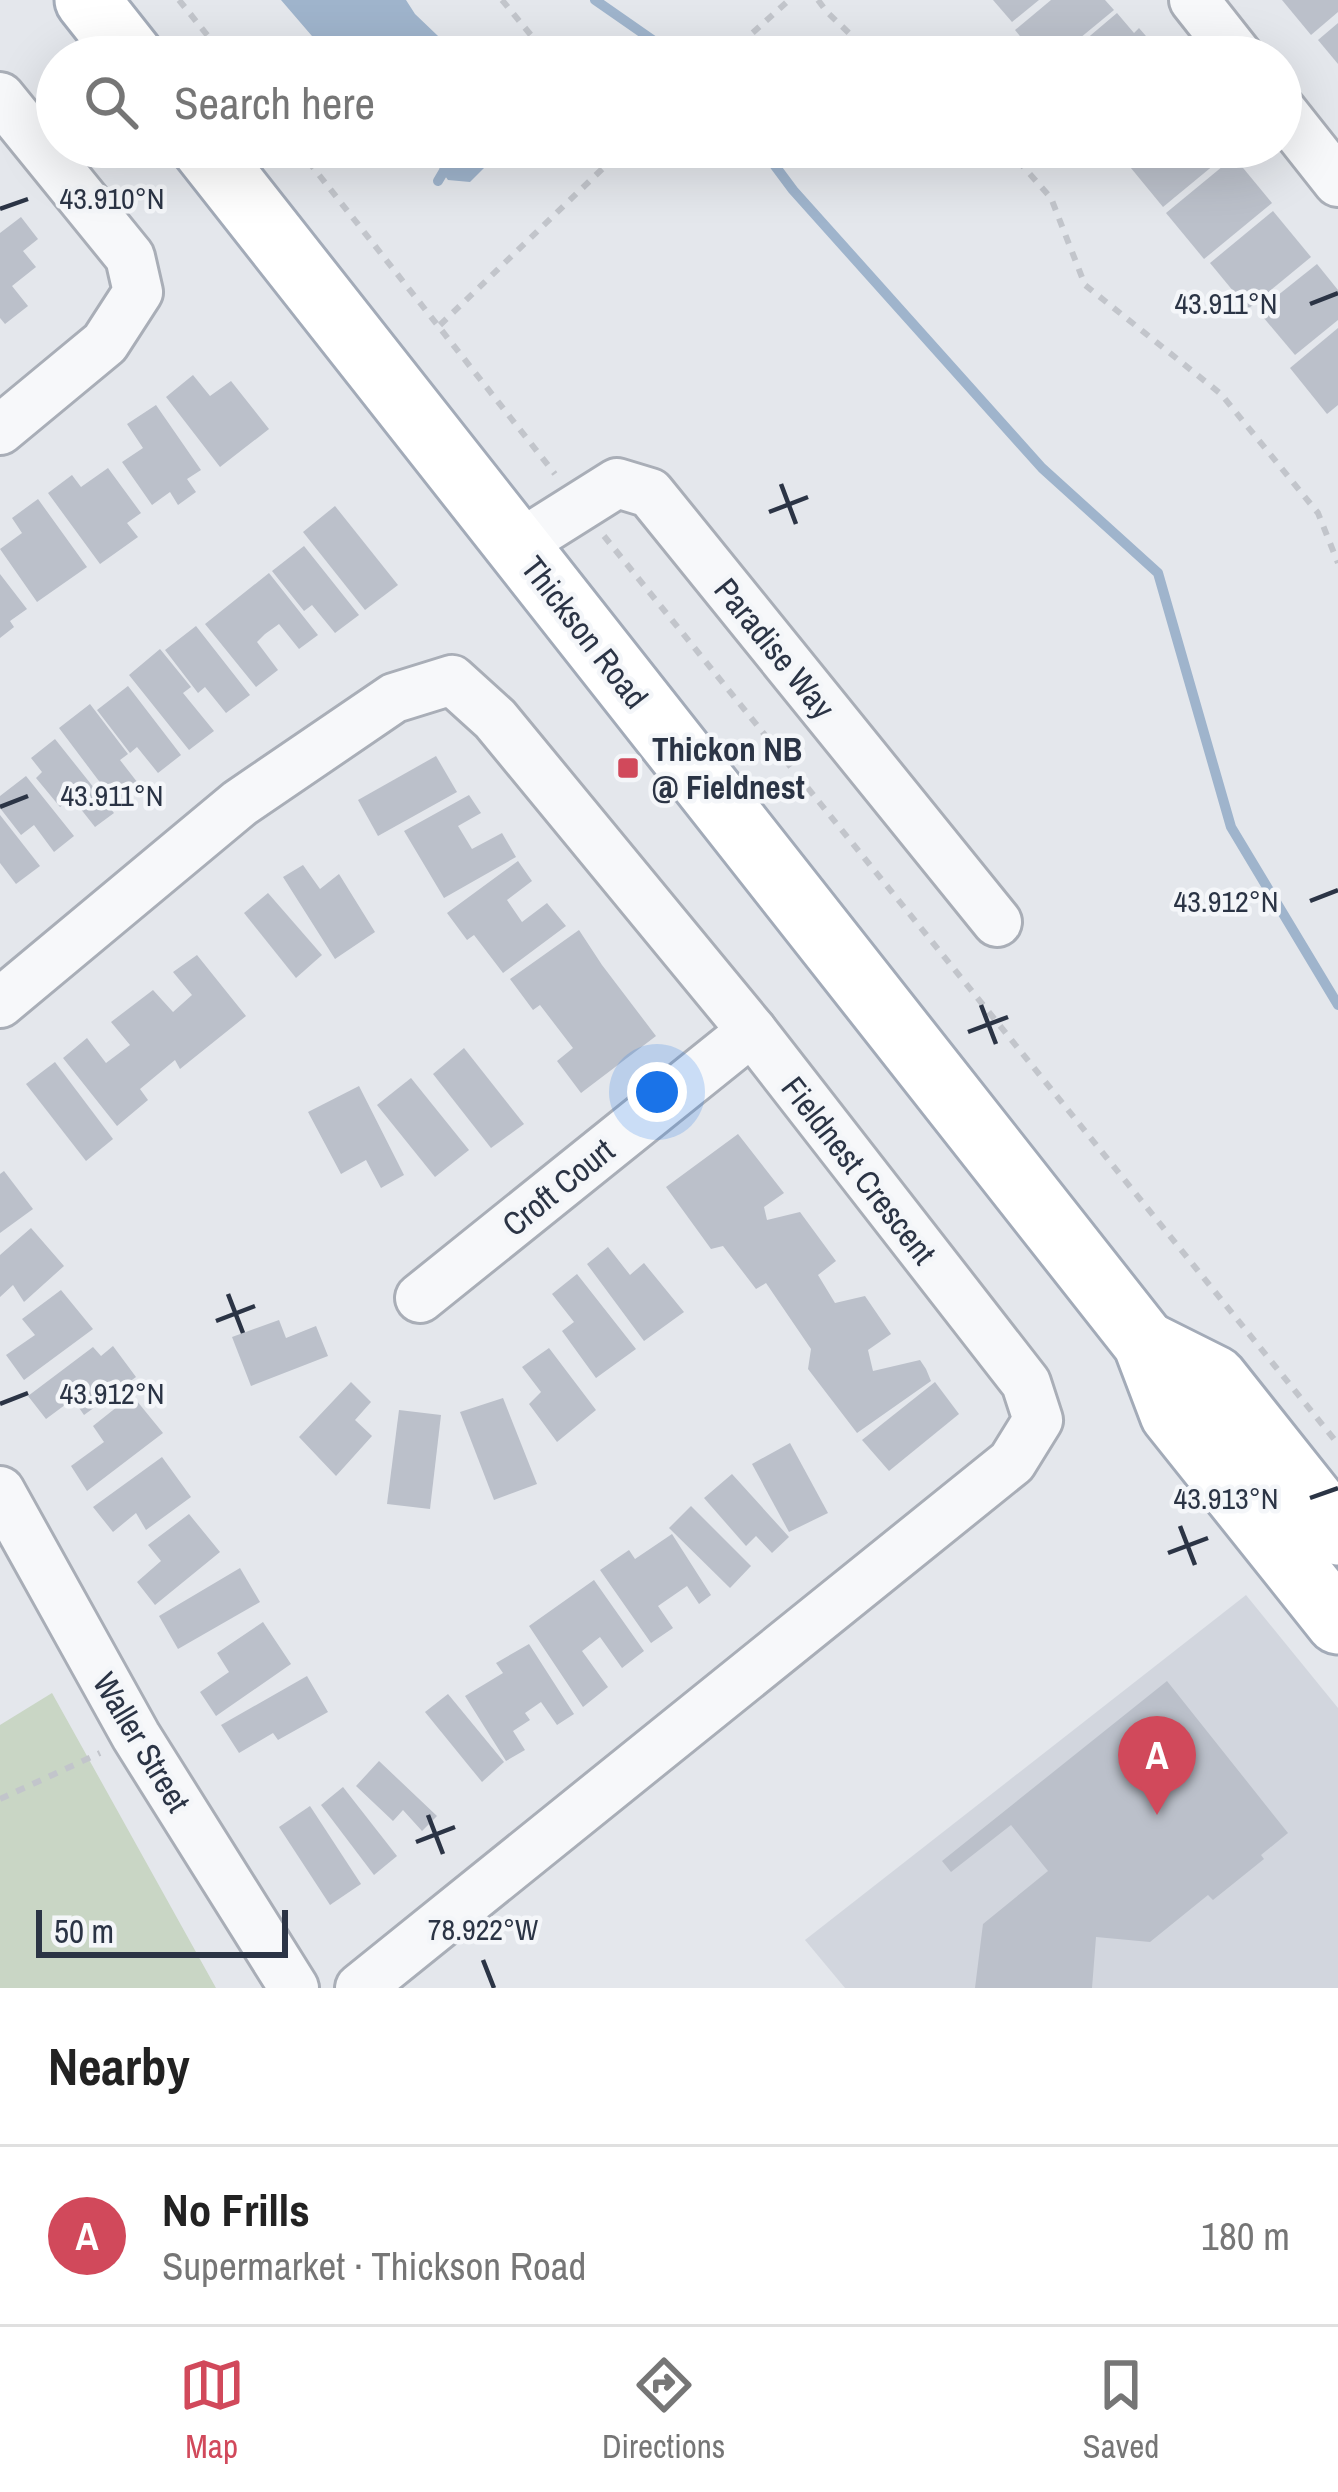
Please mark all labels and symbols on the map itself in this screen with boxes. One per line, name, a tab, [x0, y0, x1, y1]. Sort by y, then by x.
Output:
text: 43.910°N	[60, 178, 165, 218]
text: 43.911°N	[1174, 283, 1278, 323]
street label: Thickson Road	[512, 547, 658, 717]
street label: Paradise Way	[705, 568, 846, 728]
place label: Thickon NB @ Fieldnest	[652, 727, 805, 809]
marker: Thickon NB @ Fieldnest	[615, 755, 641, 781]
text: 43.911°N	[60, 775, 164, 815]
text: 43.912°N	[1174, 881, 1279, 921]
your location	[627, 1062, 687, 1122]
street label: Fieldnest Crescent	[772, 1067, 946, 1273]
street label: Croft Court	[493, 1128, 623, 1246]
text: 43.912°N	[60, 1373, 165, 1413]
text: 43.913°N	[1174, 1478, 1279, 1518]
street label: Waller Street	[83, 1664, 201, 1820]
pin: A	[1118, 1716, 1196, 1815]
scale bar	[36, 1904, 288, 1957]
text: 78.922°W	[428, 1909, 538, 1949]

